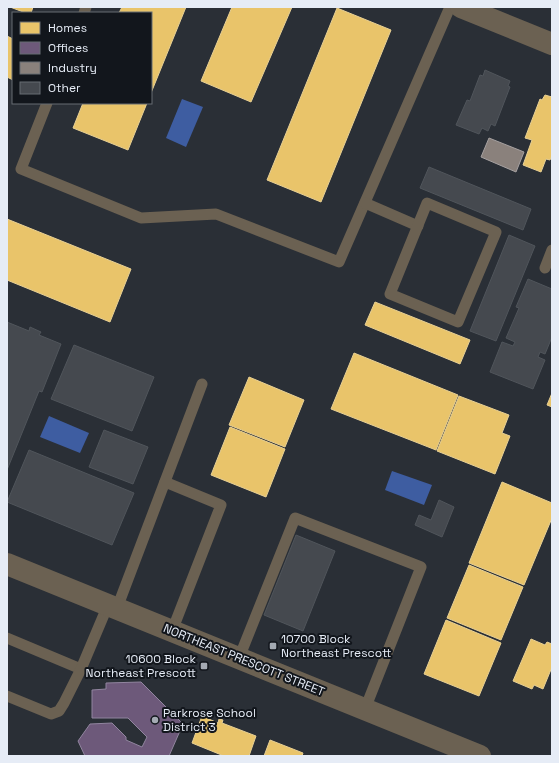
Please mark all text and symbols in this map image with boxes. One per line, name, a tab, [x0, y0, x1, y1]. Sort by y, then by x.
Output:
legend	[12, 12, 152, 104]
text: Homes	[48, 20, 87, 36]
text: Offices	[48, 40, 88, 56]
text: Industry	[48, 60, 97, 76]
text: Other	[48, 80, 81, 96]
street label: NORTHEAST PRESCOTT STREET	[161, 620, 327, 700]
place label: 10700 Block Northeast Prescott	[281, 631, 391, 661]
marker: 10700 Block Northeast Prescott	[268, 641, 278, 651]
place label: 10600 Block Northeast Prescott	[86, 651, 197, 681]
marker: 10600 Block Northeast Prescott	[199, 661, 209, 671]
place label: Parkrose School District 3	[163, 705, 256, 735]
marker: Parkrose School District 3	[150, 715, 160, 725]

